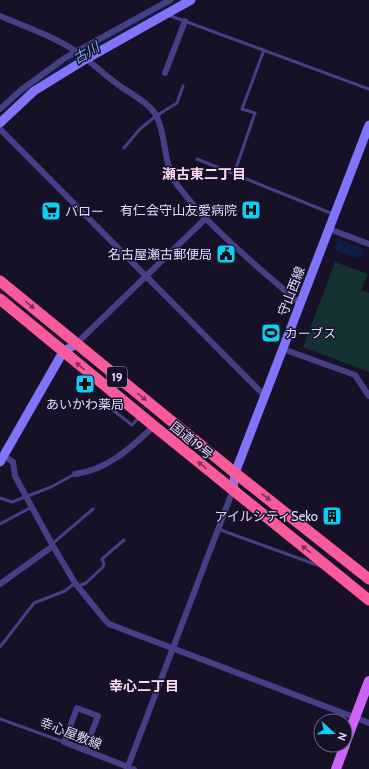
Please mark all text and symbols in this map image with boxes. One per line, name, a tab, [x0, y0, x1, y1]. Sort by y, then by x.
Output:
water label: 古川	[69, 37, 104, 68]
district label: 瀬古東二丁目	[162, 165, 246, 183]
hospital icon: 有仁会守山友愛病院	[240, 199, 262, 221]
supermarket icon: バロー	[40, 200, 62, 222]
place label: 有仁会守山友愛病院	[120, 202, 237, 218]
place label: バロー	[65, 203, 104, 219]
public building icon: 名古屋瀬古郵便局	[215, 243, 237, 265]
place label: 名古屋瀬古郵便局	[108, 246, 212, 262]
street label: 守山西線	[274, 264, 308, 318]
one-way arrow	[25, 301, 35, 310]
sports icon: カーブス	[260, 322, 282, 344]
place label: カーブス	[285, 325, 336, 341]
one-way arrow	[74, 361, 85, 370]
road number: 19	[107, 367, 127, 387]
pharmacy icon: あいかわ薬局	[74, 373, 96, 395]
one-way arrow	[136, 392, 147, 401]
place label: あいかわ薬局	[46, 396, 124, 412]
street label: 国道19号	[167, 418, 217, 462]
one-way arrow	[197, 461, 208, 470]
one-way arrow	[260, 493, 271, 501]
building icon: アイルシティSeko	[321, 505, 343, 527]
place label: アイルシティSeko	[214, 508, 318, 524]
one-way arrow	[300, 545, 311, 553]
district label: 幸心二丁目	[109, 677, 179, 695]
north arrow	[313, 713, 353, 753]
street label: 幸心屋敷線	[38, 714, 104, 752]
text: N	[334, 730, 350, 743]

